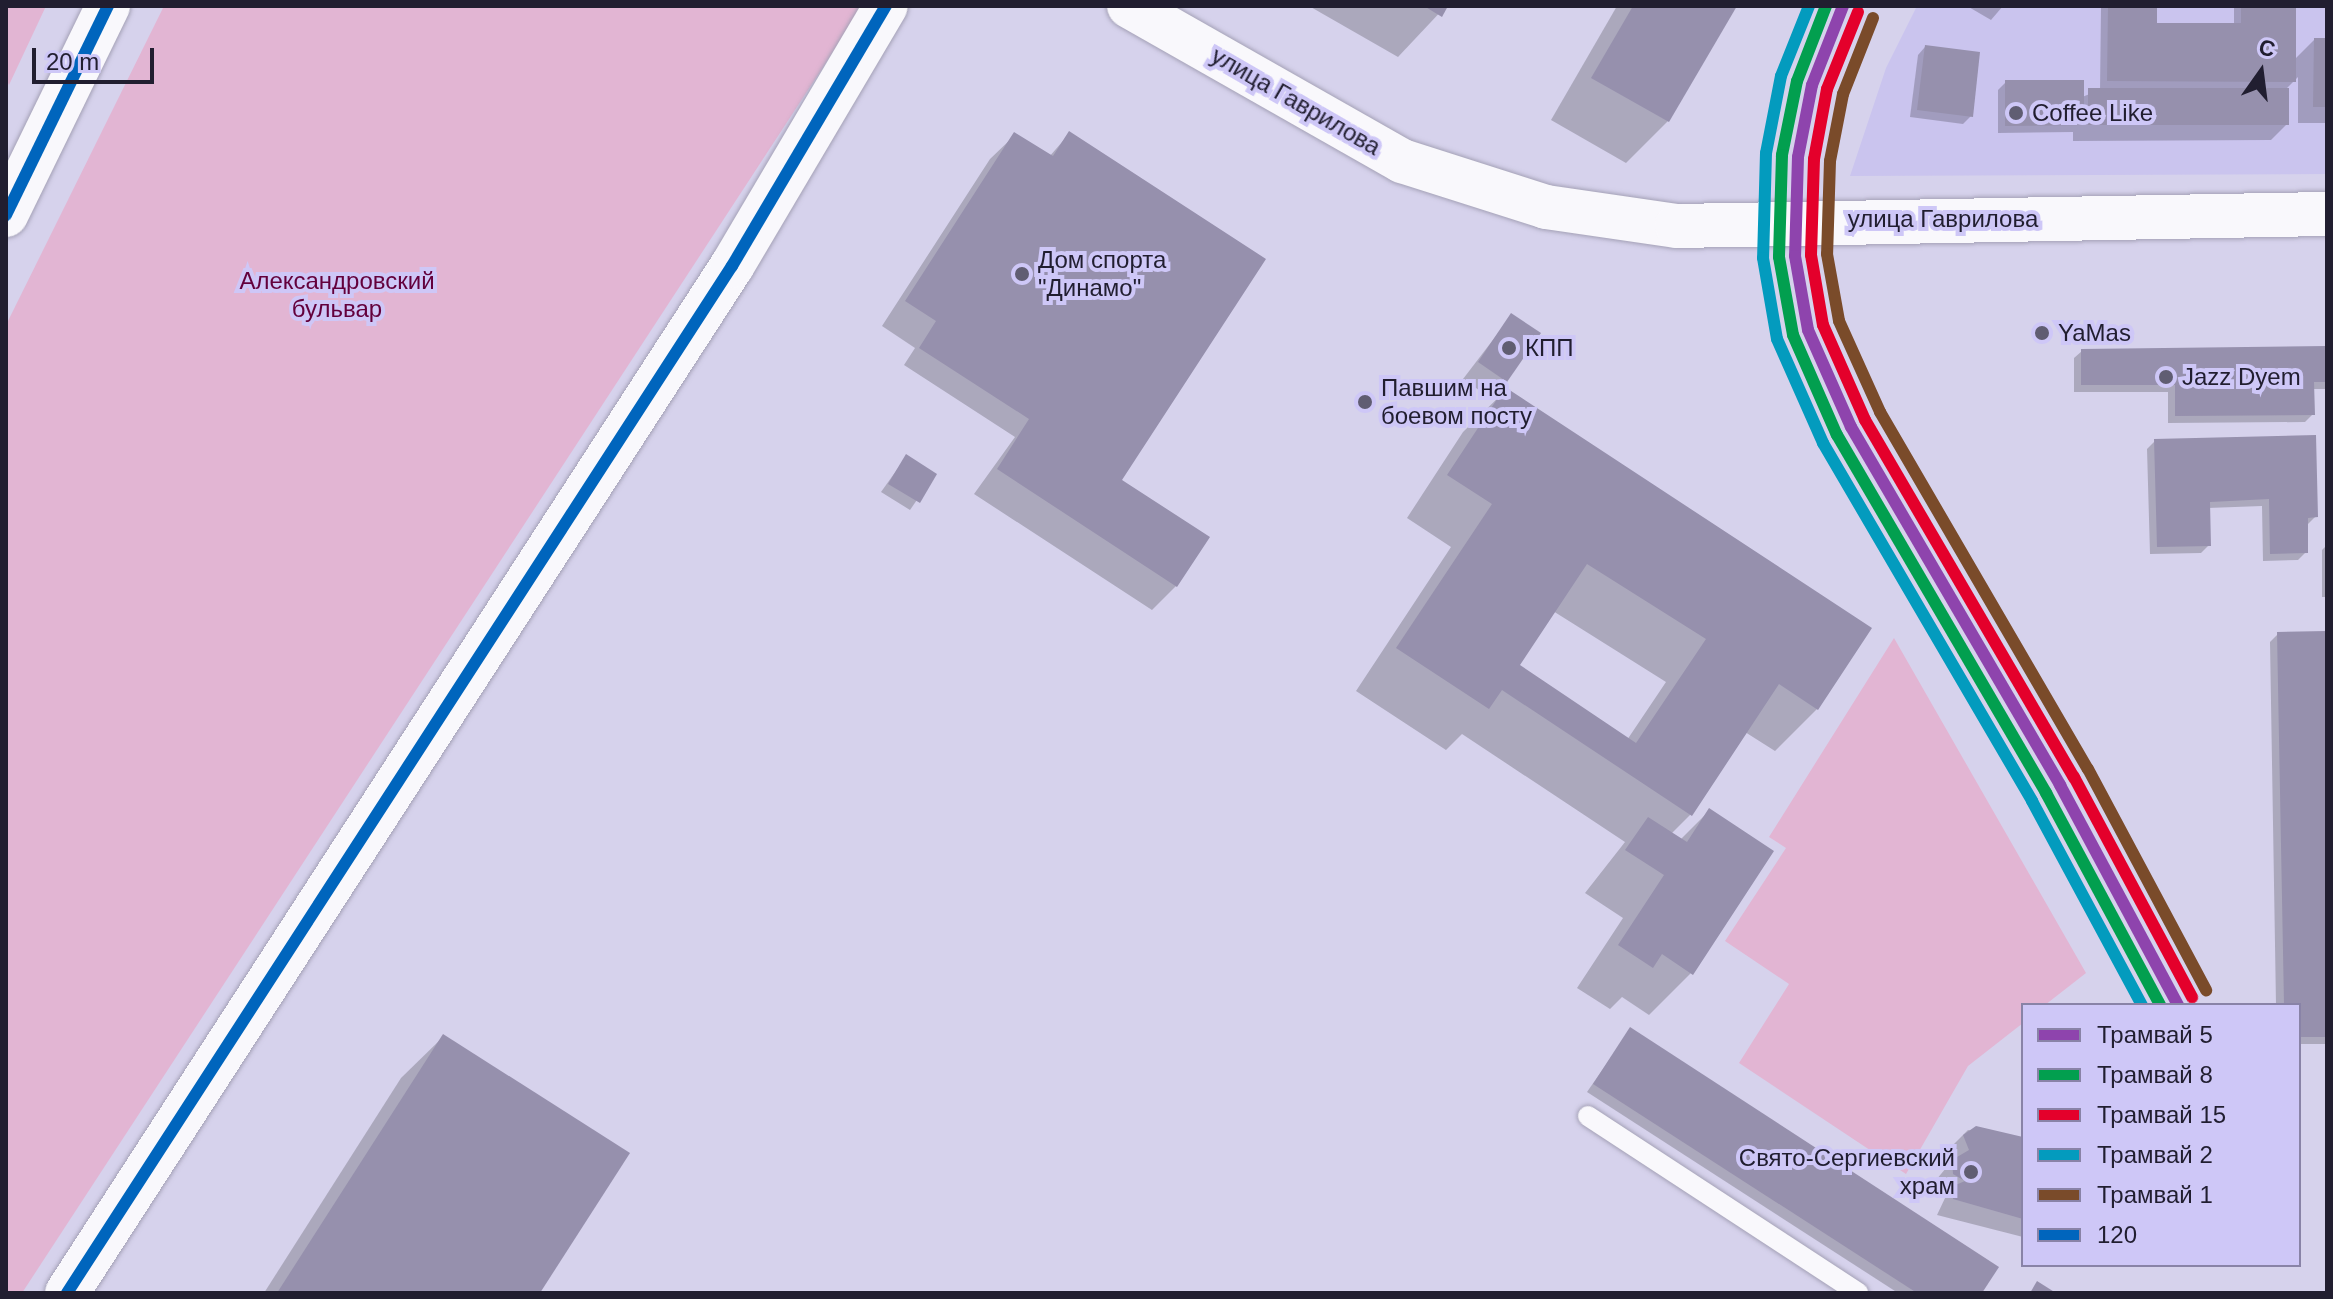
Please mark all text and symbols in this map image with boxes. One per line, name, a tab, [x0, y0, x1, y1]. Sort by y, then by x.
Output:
scale bar	[36, 32, 158, 82]
north arrow	[2221, 32, 2301, 112]
text: С	[2256, 34, 2278, 62]
street label: улица Гаврилова	[1206, 41, 1386, 161]
text: 20 m	[46, 48, 99, 75]
place label: Coffee Like	[2032, 99, 2153, 127]
marker: Coffee Like	[2007, 104, 2025, 122]
street label: улица Гаврилова	[1848, 205, 2038, 233]
place label: Дом спорта "Динамо"	[1038, 246, 1166, 302]
marker: Дом спорта "Динамо"	[1013, 265, 1031, 283]
park label: Александровский бульвар	[239, 267, 435, 323]
place label: YaMas	[2058, 319, 2131, 347]
marker: YaMas	[2033, 324, 2051, 342]
place label: КПП	[1525, 334, 1573, 362]
marker: КПП	[1500, 339, 1518, 357]
place label: Jazz Dyem	[2182, 363, 2301, 391]
marker: Jazz Dyem	[2157, 368, 2175, 386]
place label: Павшим на боевом посту	[1381, 374, 1532, 430]
marker: Павшим на боевом посту	[1356, 393, 1374, 411]
legend	[2021, 1003, 2301, 1267]
text: Трамвай 5	[2097, 1021, 2213, 1048]
text: Трамвай 8	[2097, 1061, 2213, 1088]
text: Трамвай 15	[2097, 1101, 2226, 1128]
text: Трамвай 2	[2097, 1141, 2213, 1168]
place label: Свято-Сергиевский храм	[1739, 1144, 1955, 1200]
marker: Свято-Сергиевский храм	[1962, 1163, 1980, 1181]
text: Трамвай 1	[2097, 1181, 2213, 1208]
text: 120	[2097, 1221, 2137, 1248]

